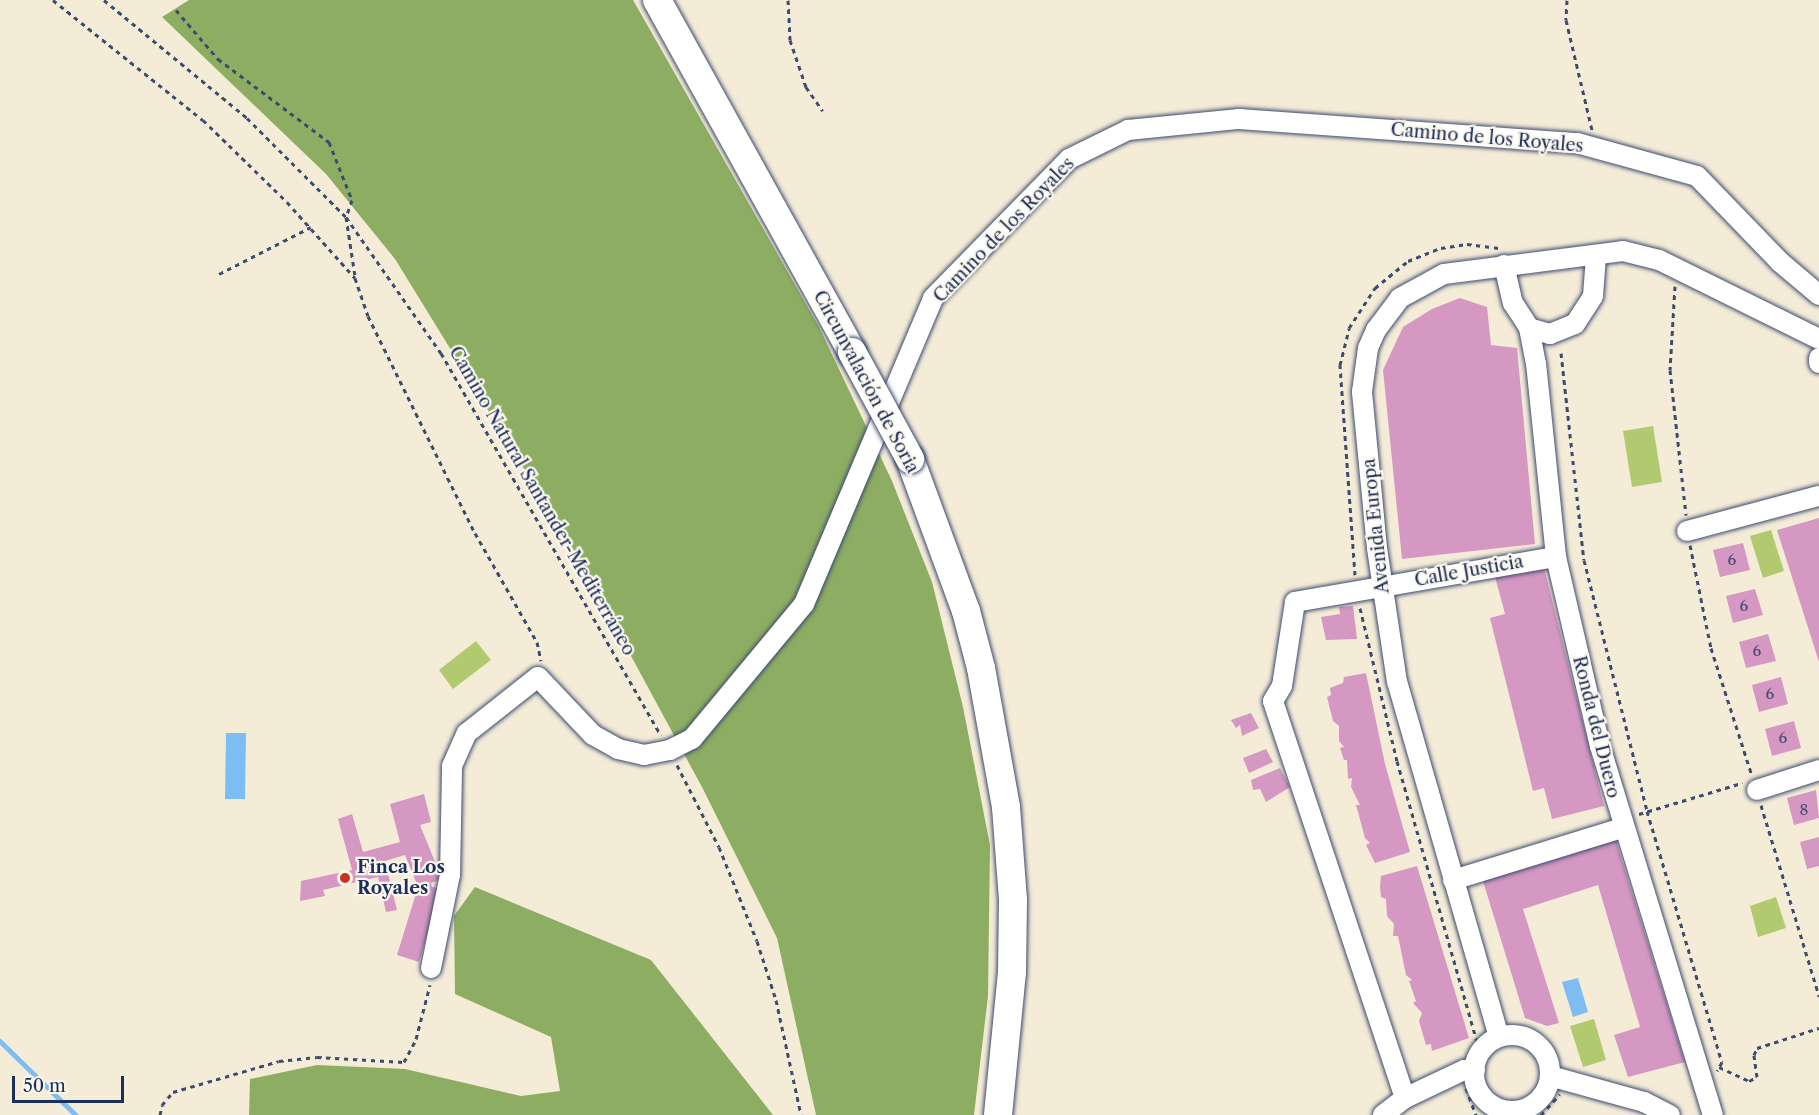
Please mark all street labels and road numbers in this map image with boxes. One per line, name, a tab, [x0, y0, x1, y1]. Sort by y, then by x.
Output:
street label: Camino de los Royales	[1390, 119, 1584, 157]
street label: Camino de los Royales	[929, 153, 1079, 307]
street label: Circunvalación de Soria	[809, 287, 923, 477]
street label: Camino Natural Santander-Mediterráneo	[444, 343, 640, 659]
street label: Avenida Europa	[1358, 457, 1394, 595]
street label: Calle Justicia	[1413, 551, 1525, 591]
street label: Ronda del Duero	[1568, 654, 1624, 800]

